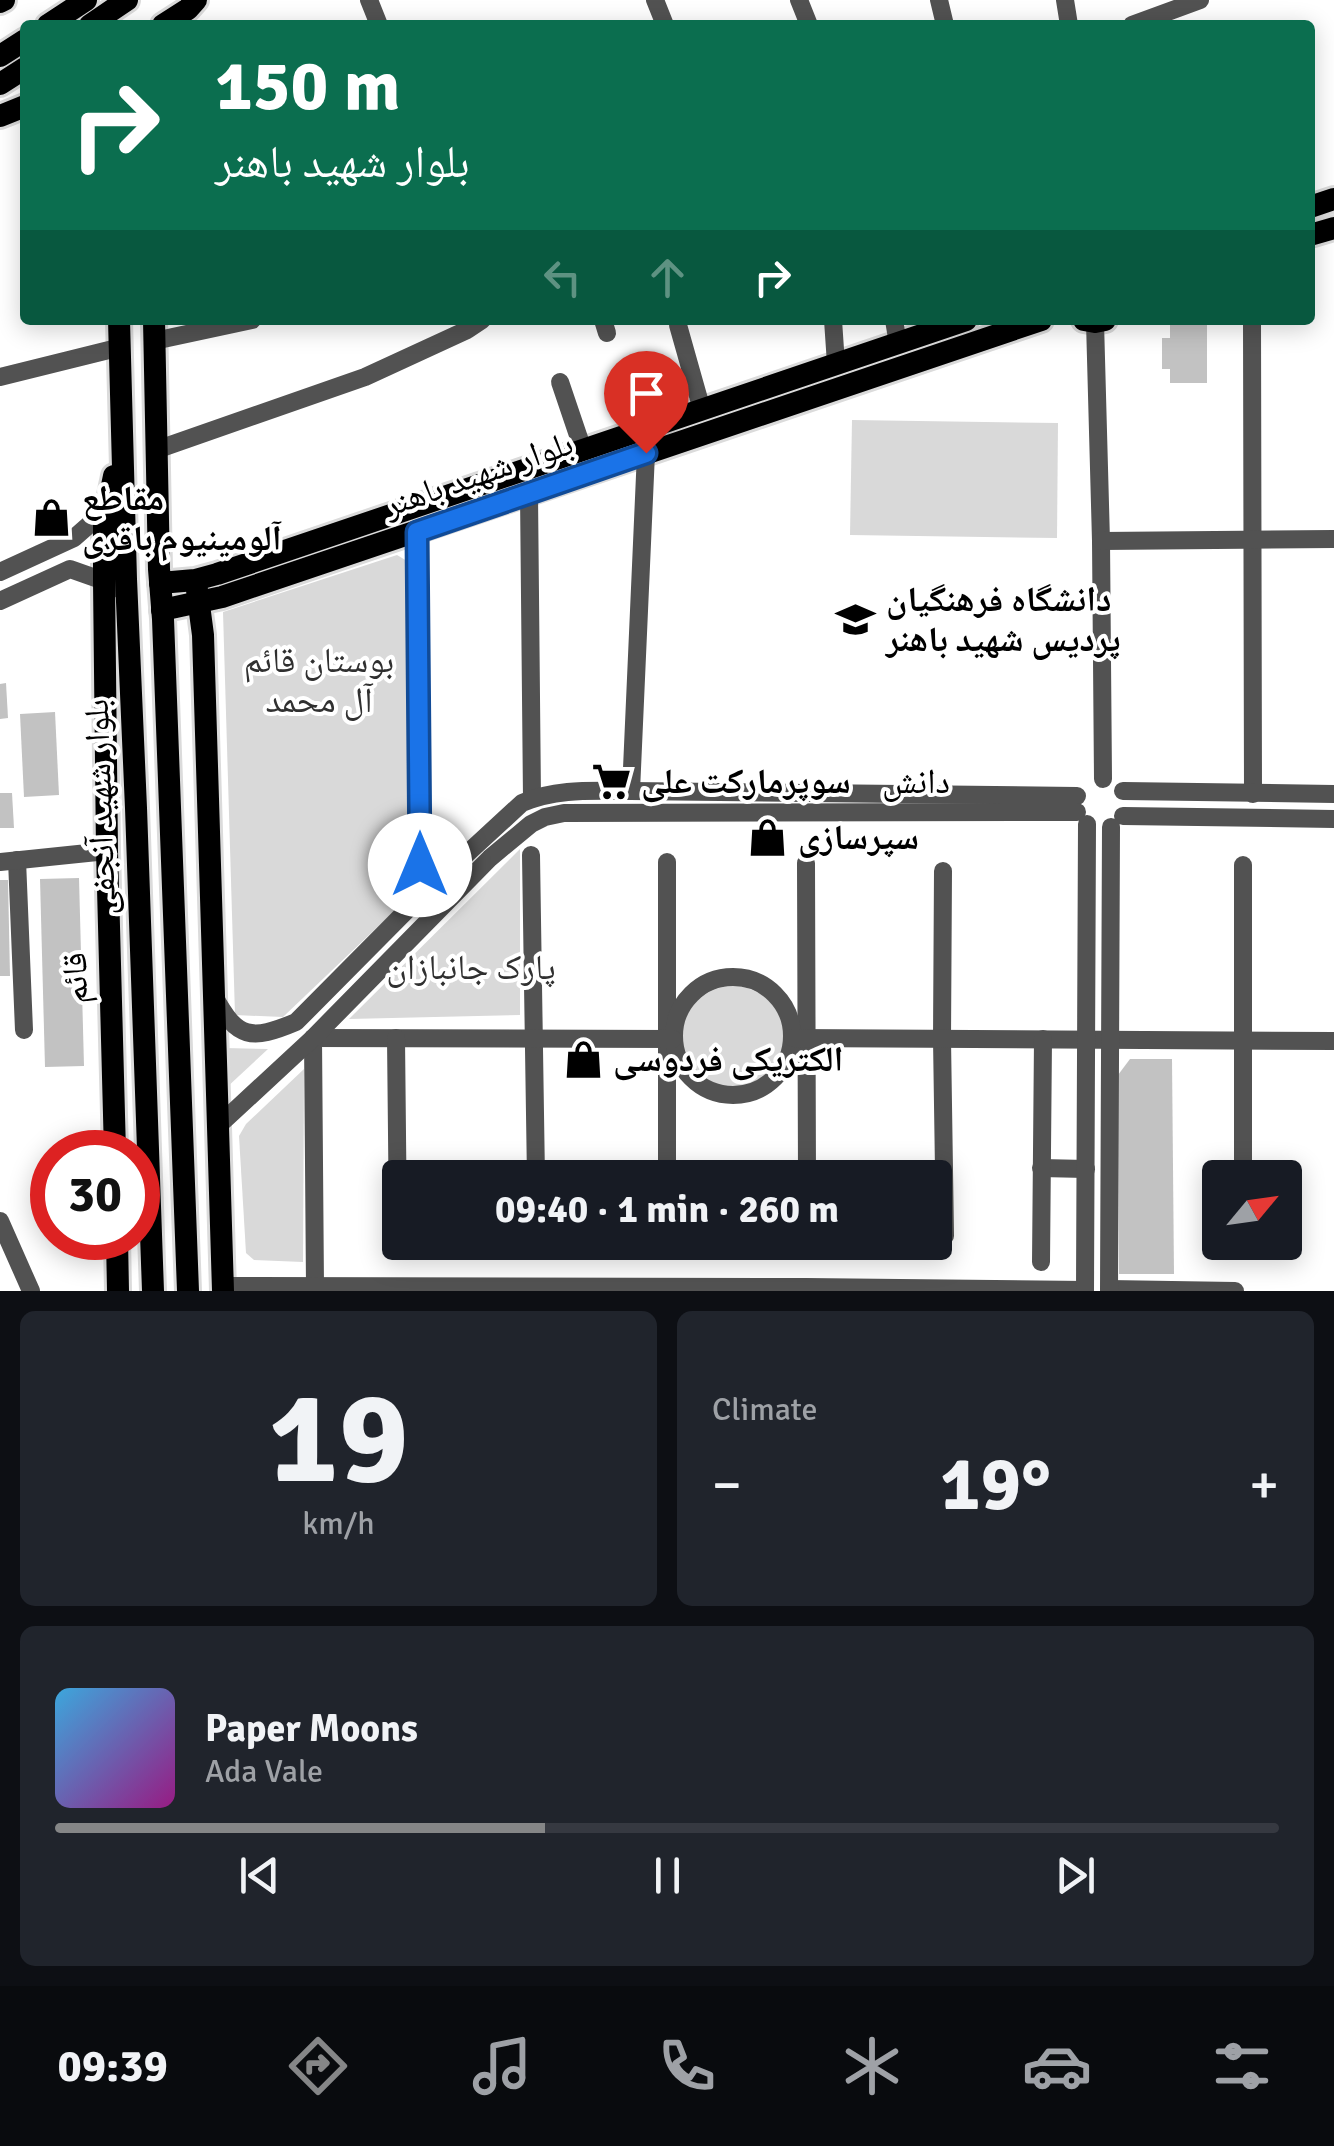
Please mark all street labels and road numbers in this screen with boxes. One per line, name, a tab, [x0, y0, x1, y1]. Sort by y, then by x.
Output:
street label: بلوار شهید باهنر	[376, 421, 579, 527]
street label: بلوار شهید آنجفی	[75, 698, 125, 916]
street label: دانش	[882, 760, 950, 803]
street label: قائم	[53, 952, 98, 1004]

